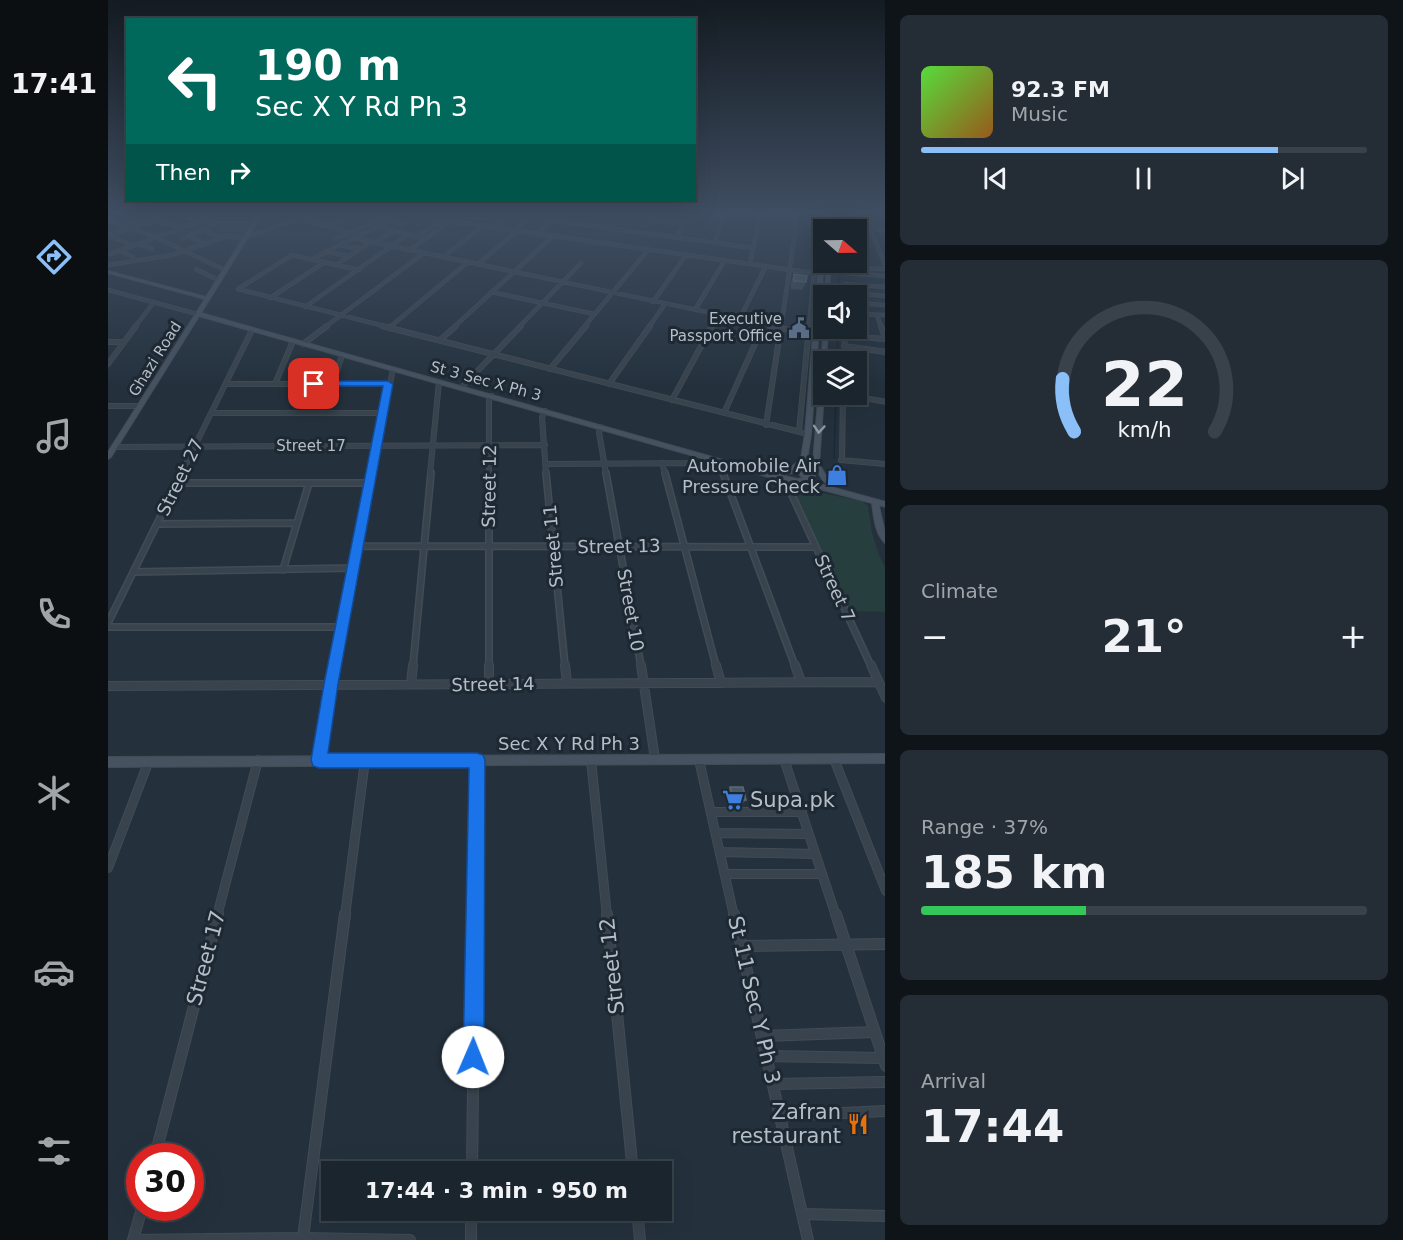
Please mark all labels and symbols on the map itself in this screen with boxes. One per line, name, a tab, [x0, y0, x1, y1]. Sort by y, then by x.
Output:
north arrow	[813, 219, 867, 273]
place label: Executive Passport Office	[670, 310, 782, 345]
public building icon: Executive Passport Office	[787, 316, 811, 340]
street label: Ghazi Road	[125, 318, 185, 400]
pin	[288, 358, 339, 409]
street label: St 3 Sec X Ph 3	[429, 358, 543, 404]
one-way arrow	[813, 424, 826, 433]
street label: Street 27	[152, 435, 208, 519]
street label: Street 17	[276, 437, 346, 455]
street label: Street 12	[478, 444, 500, 528]
place label: Automobile Air Pressure Check	[682, 455, 821, 497]
shop icon: Automobile Air Pressure Check	[825, 463, 849, 487]
street label: Street 11	[539, 504, 567, 588]
street label: Street 13	[577, 535, 661, 557]
street label: Street 7	[810, 551, 860, 625]
street label: Street 10	[613, 567, 649, 653]
street label: Street 14	[451, 673, 535, 695]
street label: Sec X Y Rd Ph 3	[498, 733, 640, 754]
supermarket icon: Supa.pk	[721, 788, 745, 812]
place label: Supa.pk	[750, 788, 836, 812]
street label: Street 17	[182, 908, 230, 1008]
street label: St 11 Sec Y Ph 3	[723, 914, 785, 1086]
street label: Street 12	[595, 916, 629, 1016]
position arrow	[441, 1025, 505, 1089]
place label: Zafran restaurant	[732, 1100, 841, 1148]
restaurant icon: Zafran restaurant	[846, 1112, 870, 1136]
speed limit sign: 30	[126, 1143, 204, 1221]

